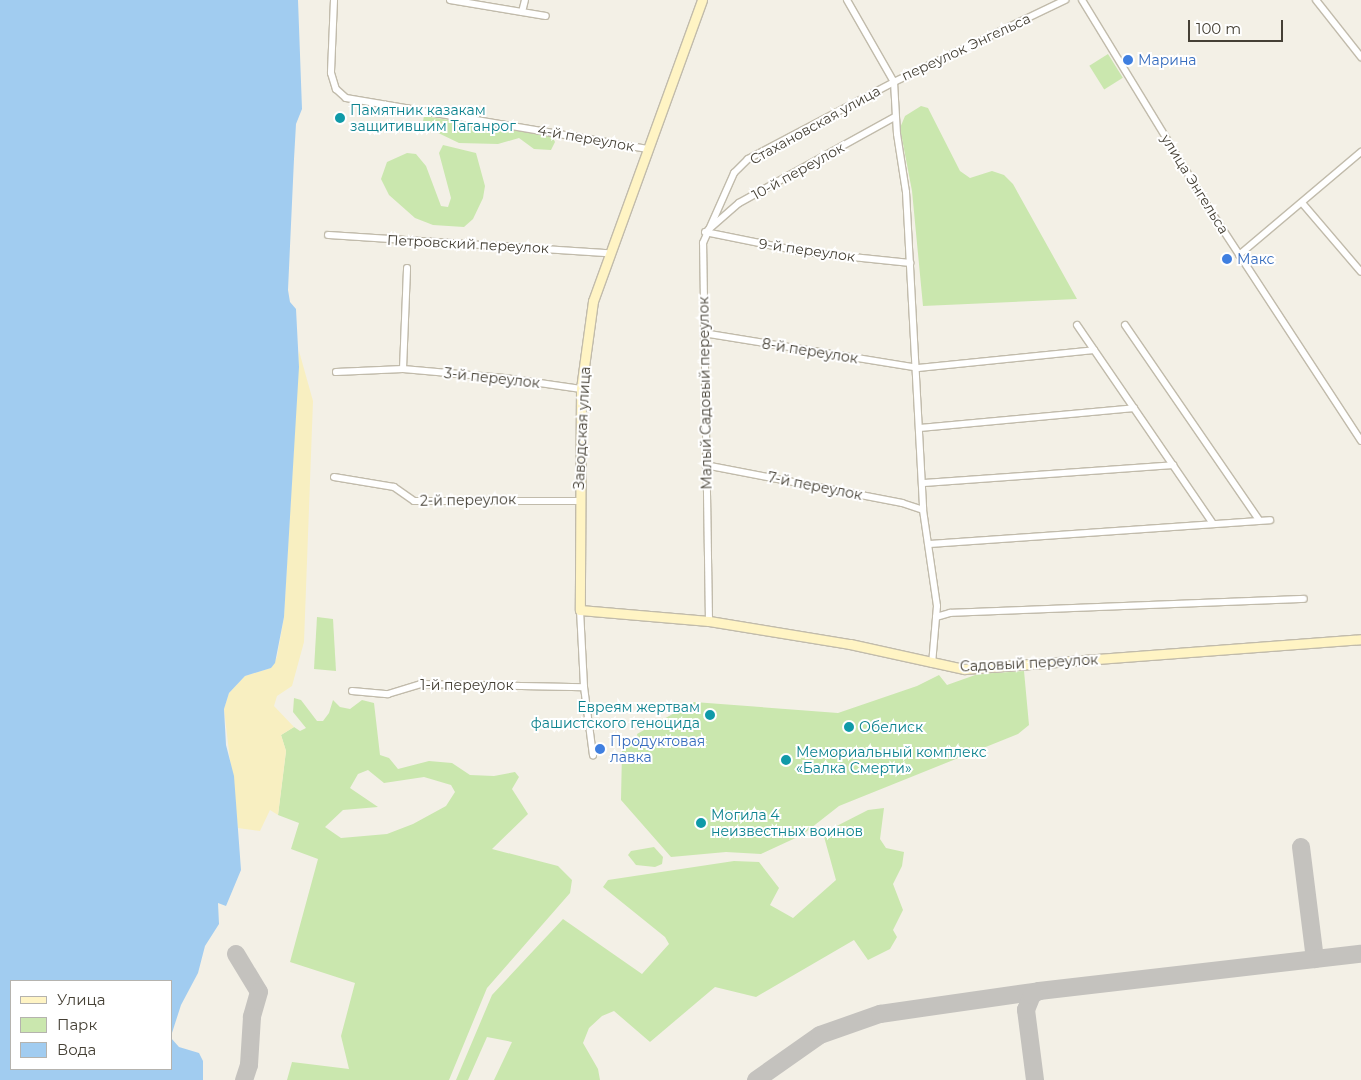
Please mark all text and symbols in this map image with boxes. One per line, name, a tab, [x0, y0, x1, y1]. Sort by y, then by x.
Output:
street label: переулок Энгельса	[899, 10, 1033, 84]
scale bar	[1191, 10, 1286, 42]
text: 100 m	[1196, 19, 1241, 38]
place label: Марина	[1138, 52, 1196, 68]
marker: Марина	[1122, 54, 1134, 66]
street label: Стахановская улица	[747, 82, 883, 168]
place label: Памятник казакам защитившим Таганрог	[350, 102, 516, 134]
marker: Памятник казакам защитившим Таганрог	[334, 112, 346, 124]
street label: 4-й переулок	[536, 121, 636, 155]
street label: улица Энгельса	[1158, 131, 1232, 237]
street label: 10-й переулок	[749, 139, 847, 203]
street label: Петровский переулок	[387, 231, 549, 257]
street label: 9-й переулок	[758, 235, 856, 265]
place label: Макс	[1237, 251, 1274, 267]
marker: Макс	[1221, 253, 1233, 265]
street label: Малый Садовый переулок	[695, 296, 715, 490]
street label: 8-й переулок	[761, 335, 859, 367]
street label: 3-й переулок	[443, 365, 541, 391]
street label: Заводская улица	[570, 366, 594, 490]
street label: 7-й переулок	[766, 469, 864, 503]
street label: 2-й переулок	[420, 491, 516, 509]
street label: Садовый переулок	[959, 651, 1099, 675]
street label: 1-й переулок	[420, 677, 514, 693]
place label: Евреям жертвам фашистского геноцида	[531, 699, 700, 732]
marker: Евреям жертвам фашистского геноцида	[704, 709, 716, 721]
place label: Обелиск	[859, 719, 923, 735]
marker: Обелиск	[843, 721, 855, 733]
place label: Продуктовая лавка	[610, 733, 705, 766]
marker: Продуктовая лавка	[594, 743, 606, 755]
place label: Мемориальный комплекс «Балка Смерти»	[796, 744, 987, 776]
marker: Мемориальный комплекс «Балка Смерти»	[780, 754, 792, 766]
place label: Могила 4 неизвестных воинов	[711, 807, 863, 840]
marker: Могила 4 неизвестных воинов	[695, 817, 707, 829]
legend	[10, 980, 172, 1070]
text: Улица	[57, 990, 105, 1009]
text: Парк	[57, 1015, 97, 1034]
text: Вода	[57, 1040, 96, 1059]

